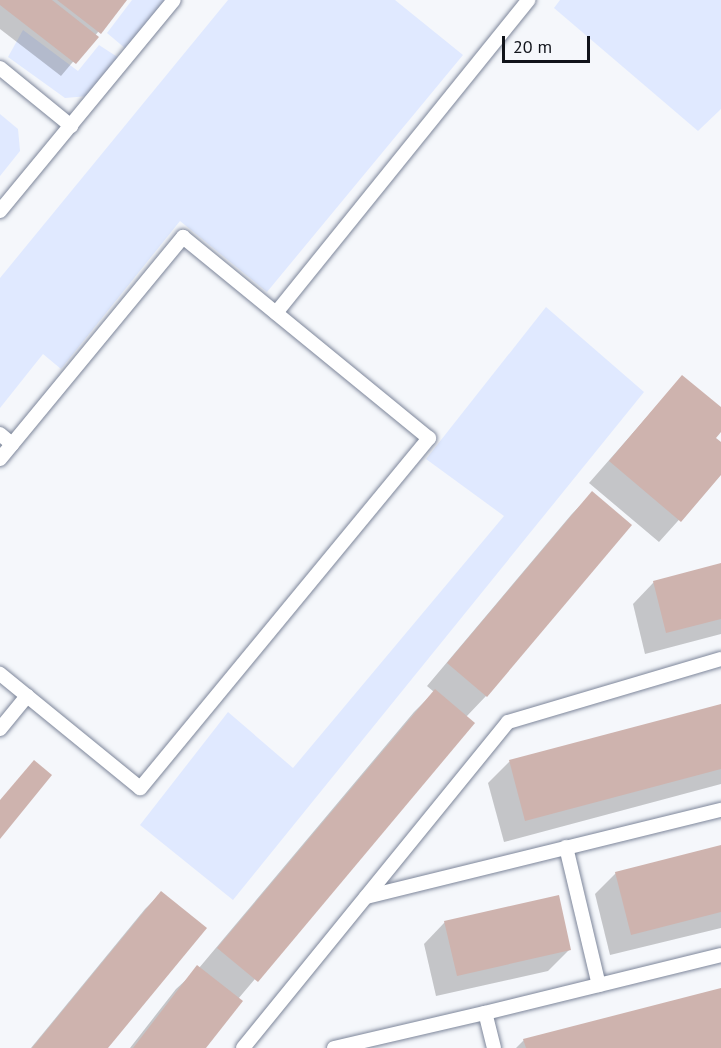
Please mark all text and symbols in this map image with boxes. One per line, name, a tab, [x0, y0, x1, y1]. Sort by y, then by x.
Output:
scale bar	[505, 24, 594, 62]
text: 20 m	[513, 35, 552, 58]

